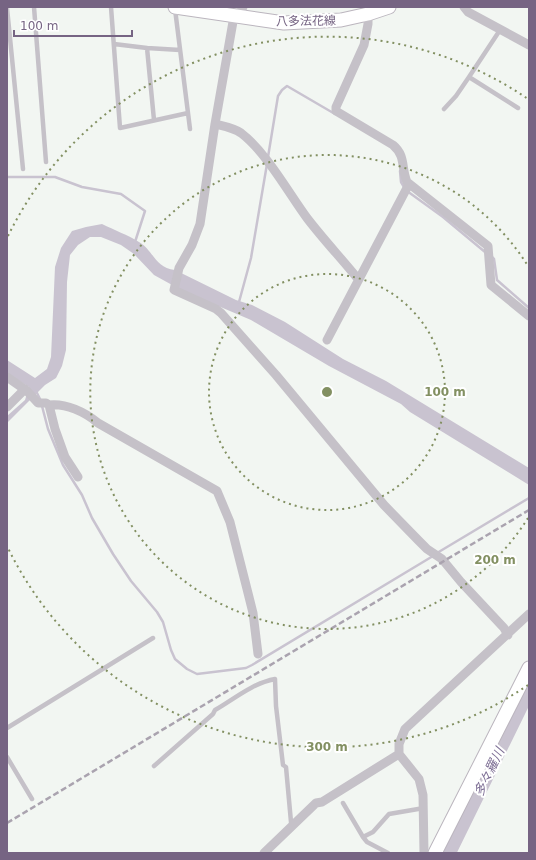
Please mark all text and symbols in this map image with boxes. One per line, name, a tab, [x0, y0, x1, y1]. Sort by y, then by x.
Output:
scale bar	[14, 12, 132, 38]
street label: 八多法花線	[276, 13, 336, 29]
text: 100 m	[20, 19, 58, 33]
centre of rings	[320, 385, 334, 399]
text: 100 m	[424, 385, 466, 399]
text: 200 m	[474, 553, 516, 567]
text: 300 m	[306, 740, 348, 754]
water label: 多々羅川	[471, 744, 508, 799]

